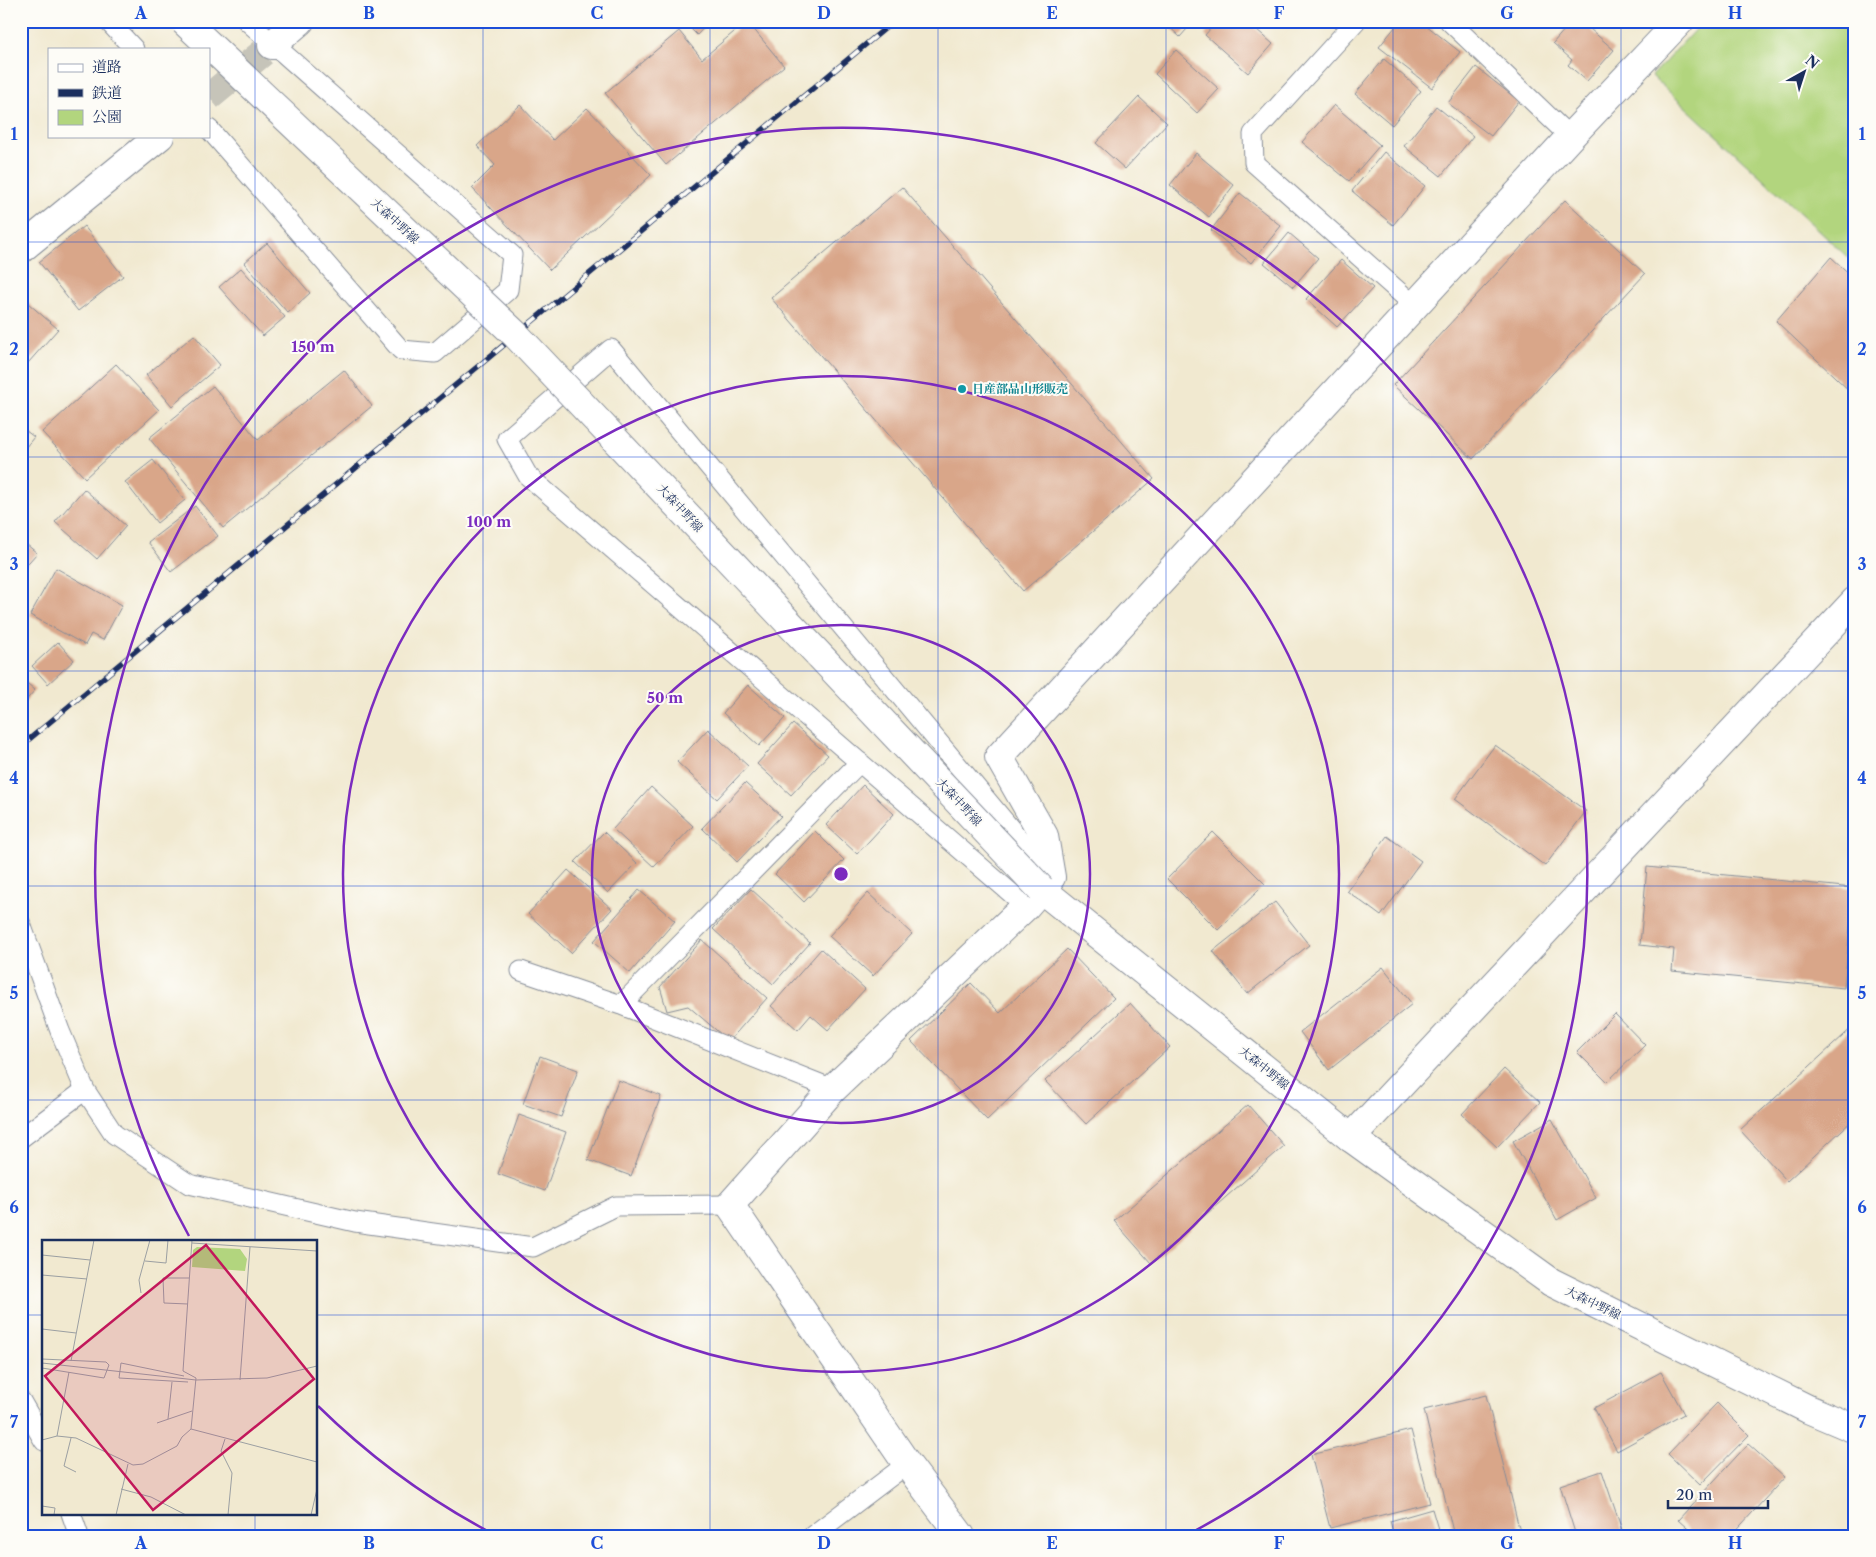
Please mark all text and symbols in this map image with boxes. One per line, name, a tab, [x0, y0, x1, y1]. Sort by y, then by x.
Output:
text: A	[134, 3, 148, 23]
text: B	[363, 3, 375, 23]
text: C	[591, 3, 603, 23]
text: D	[817, 3, 831, 23]
text: E	[1046, 3, 1058, 23]
text: F	[1274, 3, 1285, 23]
text: G	[1500, 3, 1514, 23]
text: H	[1728, 3, 1742, 23]
legend	[48, 48, 210, 138]
north arrow	[1778, 48, 1828, 98]
text: N	[1802, 51, 1823, 73]
text: 道路	[92, 57, 122, 76]
text: 鉄道	[92, 83, 122, 102]
text: 公園	[92, 107, 122, 126]
text: 1	[10, 124, 18, 144]
text: 1	[1858, 124, 1866, 144]
street label: 大森中野線	[368, 195, 422, 247]
text: 150 m	[291, 337, 335, 356]
text: 2	[9, 339, 19, 359]
text: 2	[1857, 339, 1867, 359]
place label: 日産部品山形販売	[972, 381, 1068, 396]
marker: 日産部品山形販売	[956, 383, 968, 395]
street label: 大森中野線	[654, 481, 706, 535]
text: 100 m	[467, 512, 511, 531]
text: 3	[9, 554, 19, 574]
text: 3	[1857, 554, 1867, 574]
text: 50 m	[647, 688, 683, 707]
text: 4	[9, 768, 19, 788]
text: 4	[1857, 768, 1867, 788]
street label: 大森中野線	[933, 775, 985, 829]
centre of rings	[832, 865, 850, 883]
text: 5	[10, 983, 19, 1003]
text: 5	[1858, 983, 1867, 1003]
street label: 大森中野線	[1236, 1043, 1292, 1092]
text: 6	[9, 1197, 19, 1217]
text: 6	[1857, 1197, 1867, 1217]
inset map	[42, 1240, 318, 1514]
street label: 大森中野線	[1563, 1283, 1623, 1322]
text: 7	[10, 1412, 19, 1432]
text: 7	[1858, 1412, 1867, 1432]
scale bar	[1668, 1477, 1768, 1509]
text: 20 m	[1676, 1485, 1712, 1504]
text: A	[134, 1533, 148, 1553]
text: B	[363, 1533, 375, 1553]
text: C	[591, 1533, 603, 1553]
text: D	[817, 1533, 831, 1553]
text: E	[1046, 1533, 1058, 1553]
text: F	[1274, 1533, 1285, 1553]
text: G	[1500, 1533, 1514, 1553]
text: H	[1728, 1533, 1742, 1553]

